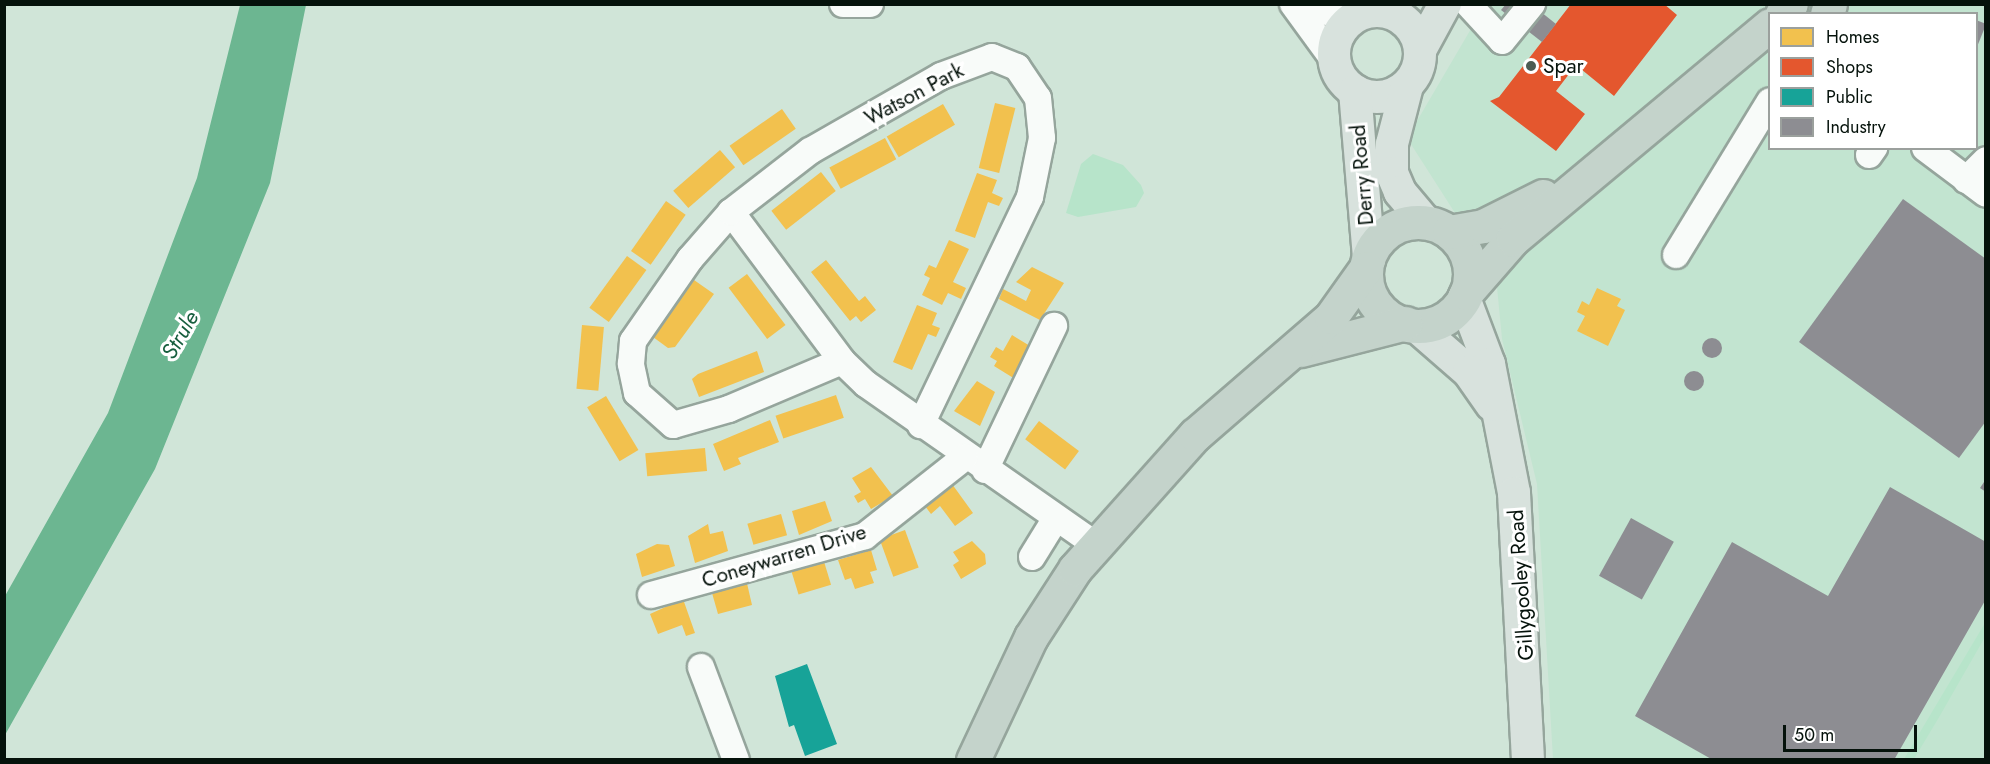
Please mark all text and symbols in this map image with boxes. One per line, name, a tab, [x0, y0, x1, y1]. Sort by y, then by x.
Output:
legend	[1768, 12, 1978, 150]
text: Homes	[1826, 24, 1879, 50]
place label: Spar	[1543, 53, 1584, 79]
text: Shops	[1826, 54, 1873, 80]
street label: Watson Park	[860, 57, 968, 131]
marker: Spar	[1524, 59, 1538, 73]
text: Public	[1826, 84, 1873, 110]
text: Industry	[1826, 114, 1886, 140]
street label: Derry Road	[1345, 124, 1379, 226]
water label: Strule	[156, 306, 204, 364]
street label: Gillygooley Road	[1503, 509, 1539, 661]
street label: Coneywarren Drive	[699, 519, 869, 593]
scale bar	[1786, 713, 1920, 751]
text: 50 m	[1794, 722, 1834, 748]

